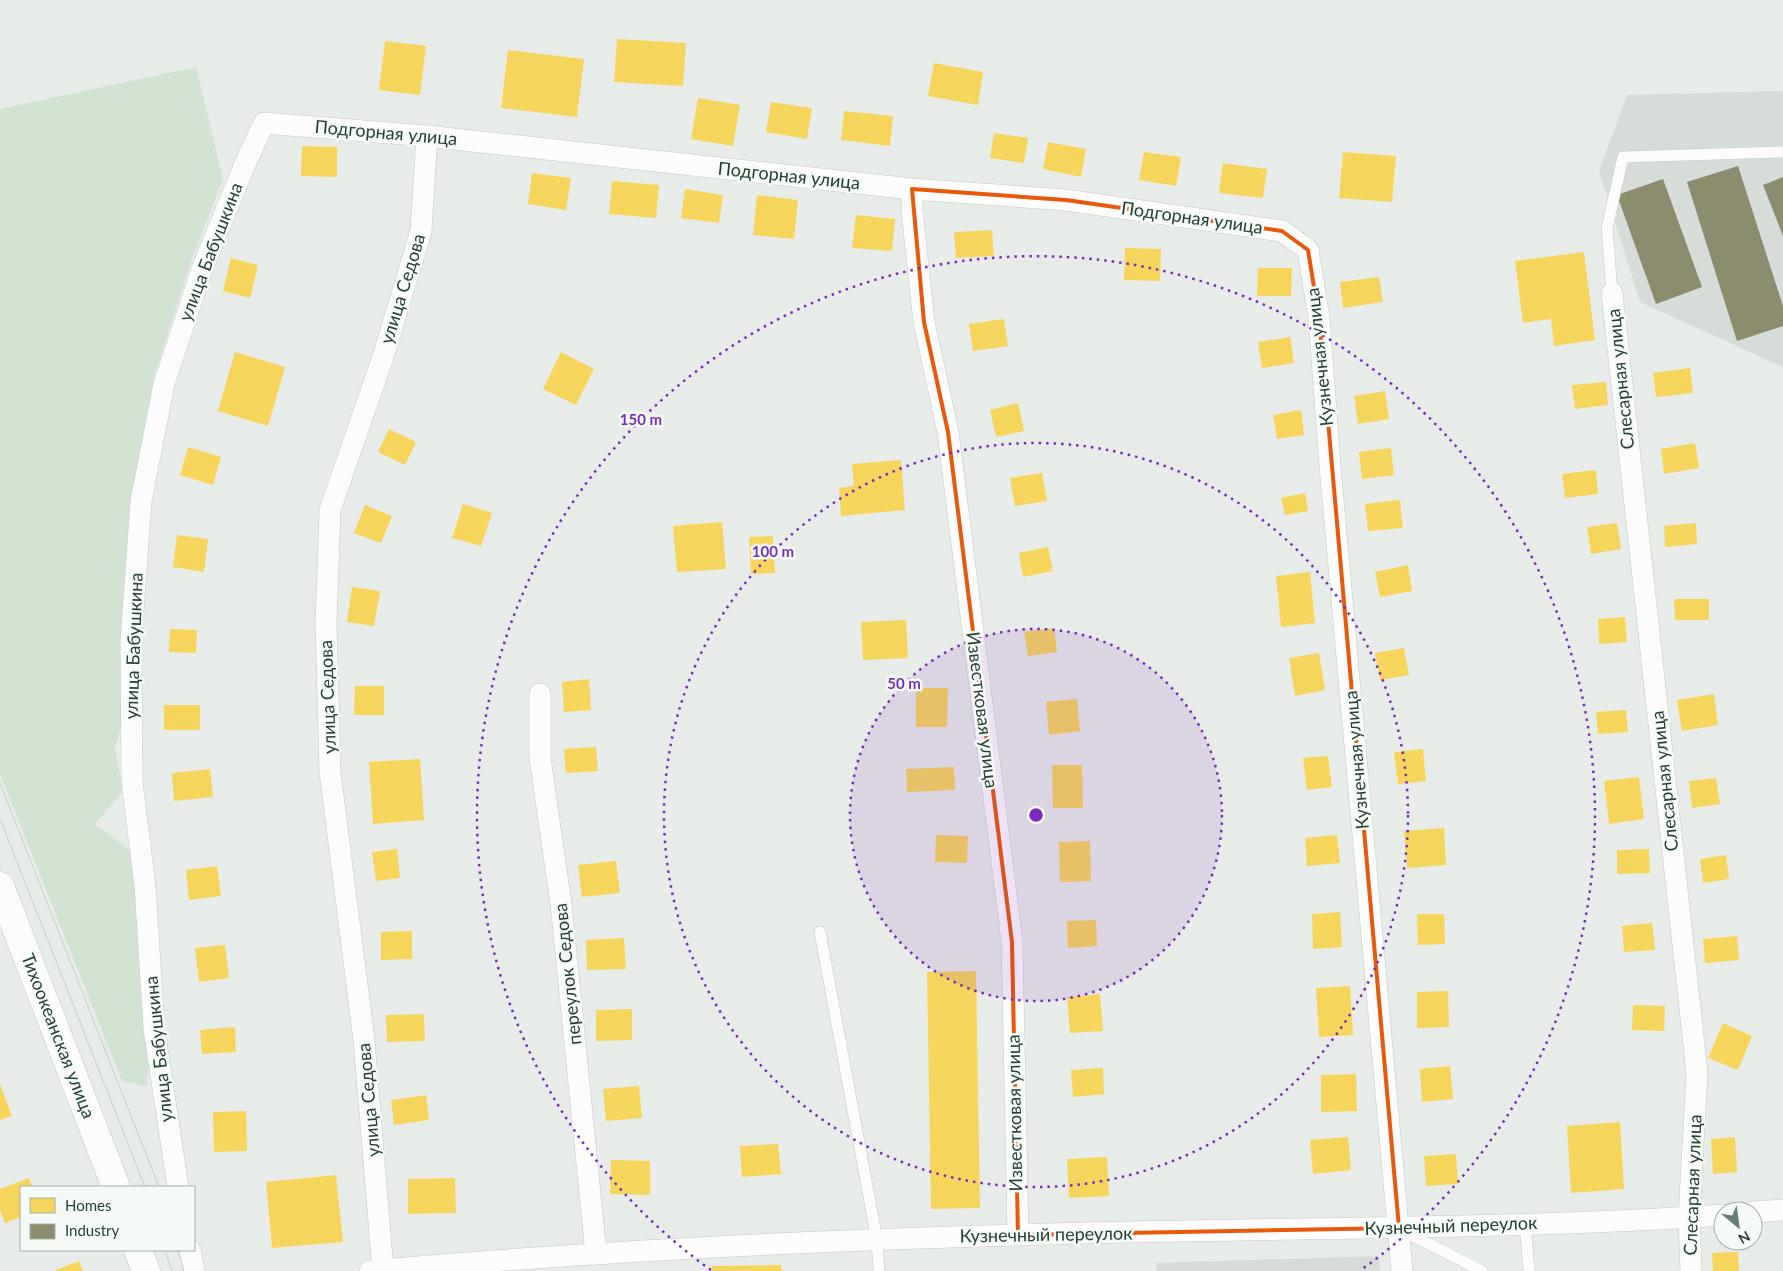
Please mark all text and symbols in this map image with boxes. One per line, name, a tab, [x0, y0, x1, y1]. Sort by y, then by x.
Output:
street label: Подгорная улица	[314, 115, 458, 149]
street label: Подгорная улица	[717, 157, 861, 193]
street label: улица Бабушкина	[173, 179, 247, 324]
street label: Подгорная улица	[1120, 196, 1264, 238]
street label: улица Седова	[375, 231, 429, 346]
street label: Кузнечная улица	[1301, 287, 1337, 427]
street label: Слесарная улица	[1602, 308, 1638, 451]
text: 150 m	[620, 410, 662, 428]
text: 100 m	[752, 542, 794, 560]
street label: улица Бабушкина	[119, 572, 147, 720]
street label: Известковая улица	[962, 630, 1004, 789]
street label: улица Седова	[314, 640, 340, 754]
text: 50 m	[887, 674, 921, 692]
street label: Кузнечная улица	[1339, 690, 1373, 830]
street label: Слесарная улица	[1646, 710, 1682, 853]
centre of rings	[1027, 806, 1045, 824]
street label: переулок Седова	[549, 902, 585, 1046]
street label: Тихоокеанская улица	[17, 950, 101, 1121]
street label: улица Бабушкина	[139, 975, 177, 1123]
street label: Известковая улица	[1002, 1034, 1026, 1192]
street label: улица Седова	[352, 1042, 384, 1158]
street label: Слесарная улица	[1679, 1114, 1705, 1256]
legend	[20, 1186, 195, 1251]
text: Homes	[65, 1196, 111, 1214]
north arrow	[1713, 1201, 1763, 1251]
street label: Кузнечный переулок	[1364, 1211, 1538, 1239]
text: Industry	[65, 1221, 120, 1239]
street label: Кузнечный переулок	[959, 1221, 1133, 1247]
text: N	[1736, 1228, 1753, 1248]

